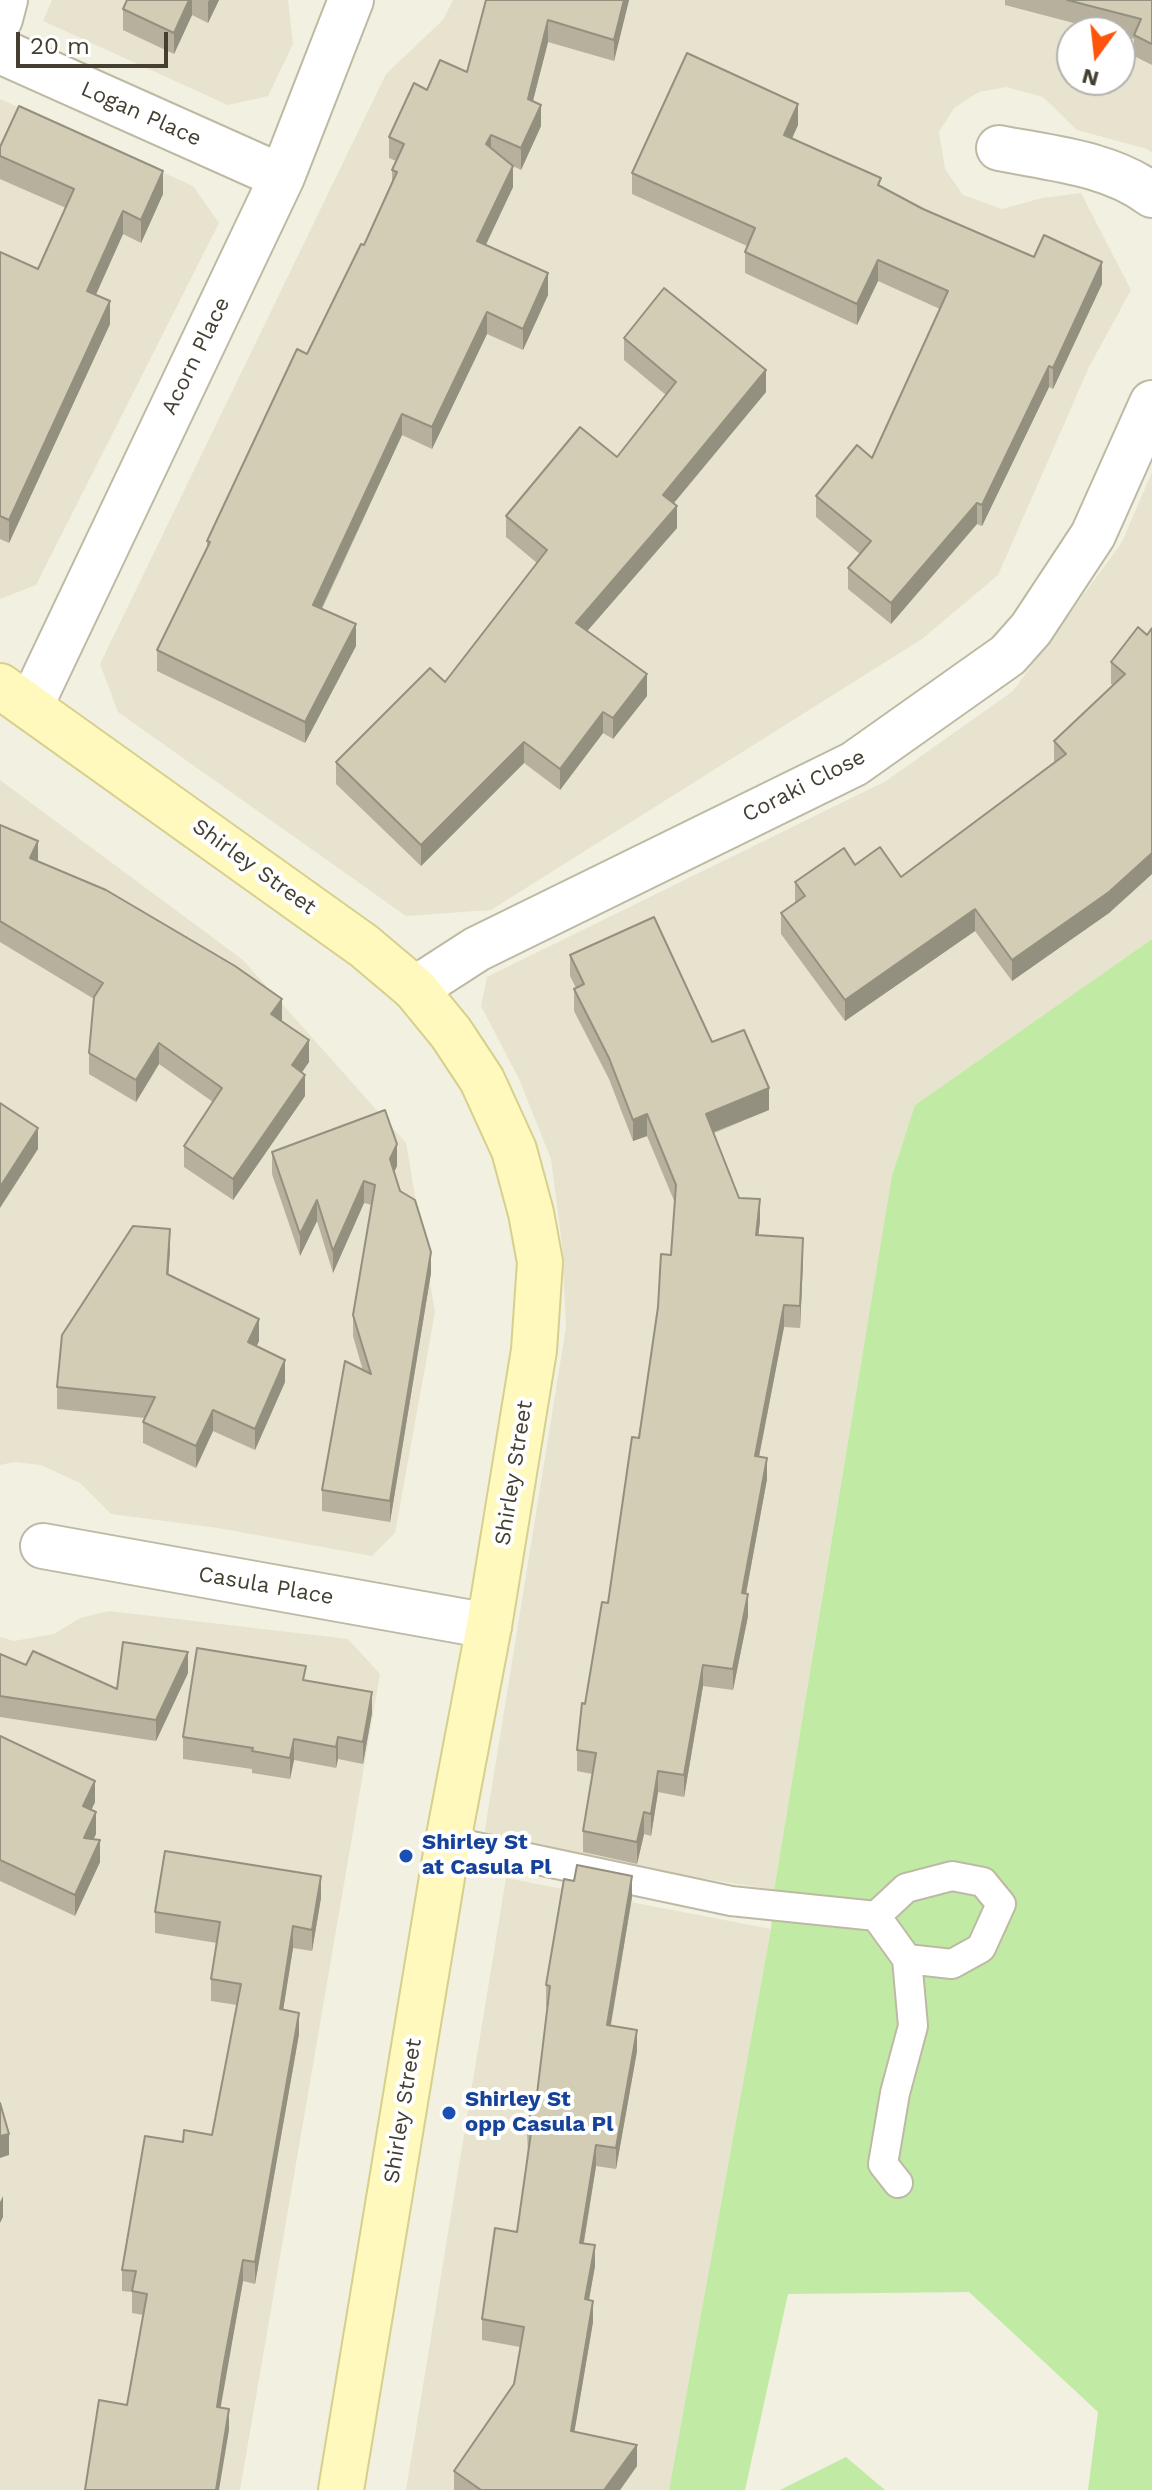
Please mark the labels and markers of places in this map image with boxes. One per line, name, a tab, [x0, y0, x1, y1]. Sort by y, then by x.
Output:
place label: Shirley St at Casula Pl	[422, 1830, 552, 1882]
marker: Shirley St at Casula Pl	[397, 1847, 415, 1865]
place label: Shirley St opp Casula Pl	[465, 2087, 613, 2138]
marker: Shirley St opp Casula Pl	[440, 2104, 458, 2122]

